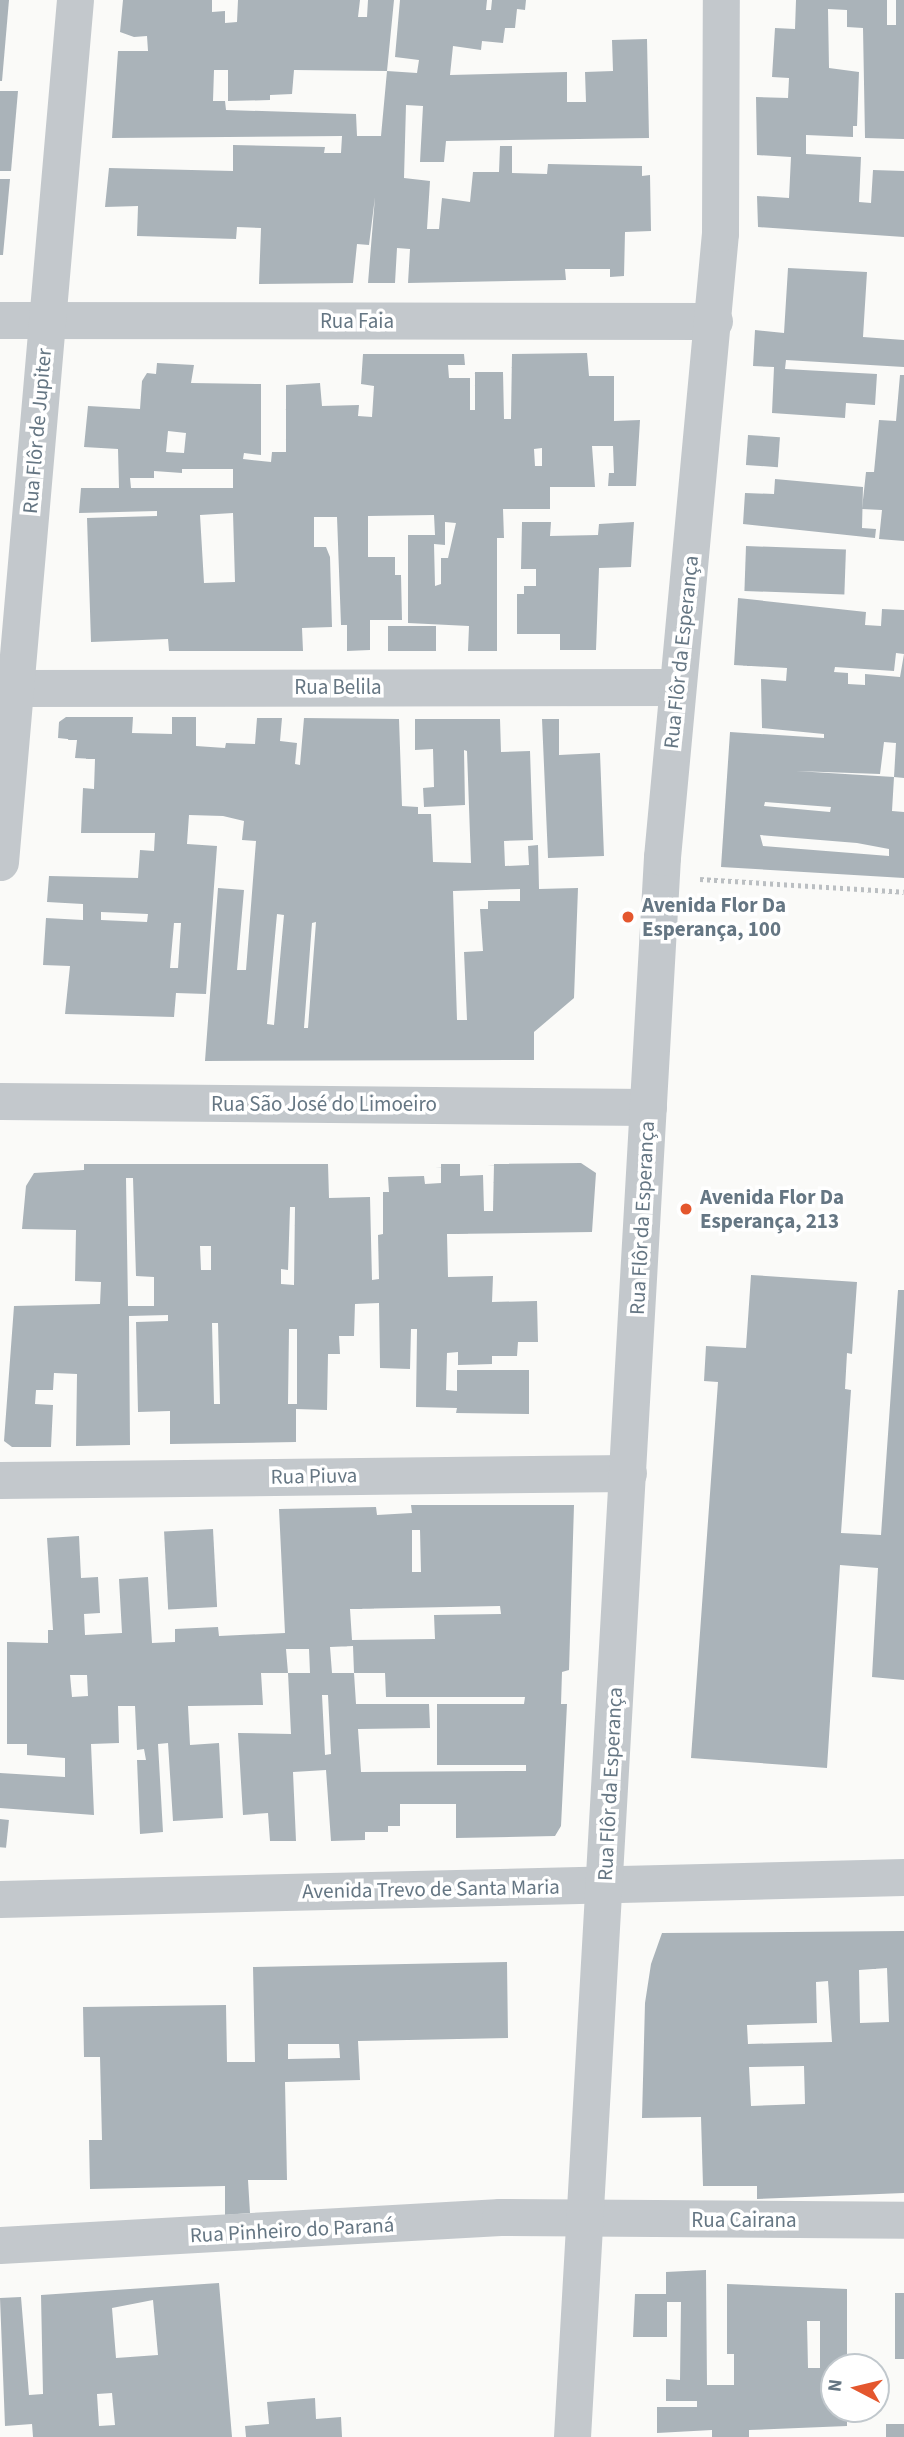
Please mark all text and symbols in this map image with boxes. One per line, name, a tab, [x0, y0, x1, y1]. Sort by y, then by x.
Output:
street label: Rua Faia	[320, 308, 394, 334]
street label: Rua Flôr de Jupiter	[17, 347, 57, 515]
street label: Rua Flôr da Esperança	[658, 554, 704, 750]
street label: Rua Belila	[294, 674, 382, 700]
place label: Avenida Flor Da Esperança, 100	[642, 892, 786, 942]
marker: Avenida Flor Da Esperança, 100	[620, 909, 636, 925]
street label: Rua São José do Limoeiro	[211, 1091, 437, 1117]
street label: Rua Flôr da Esperança	[624, 1121, 660, 1315]
place label: Avenida Flor Da Esperança, 213	[700, 1184, 844, 1234]
marker: Avenida Flor Da Esperança, 213	[678, 1201, 694, 1217]
street label: Rua Piuva	[270, 1463, 358, 1489]
street label: Rua Flôr da Esperança	[592, 1687, 628, 1881]
street label: Avenida Trevo de Santa Maria	[302, 1874, 560, 1904]
street label: Rua Cairana	[691, 2207, 797, 2233]
street label: Rua Pinheiro do Paraná	[189, 2212, 395, 2248]
north arrow	[820, 2353, 890, 2423]
text: N	[821, 2378, 850, 2394]

